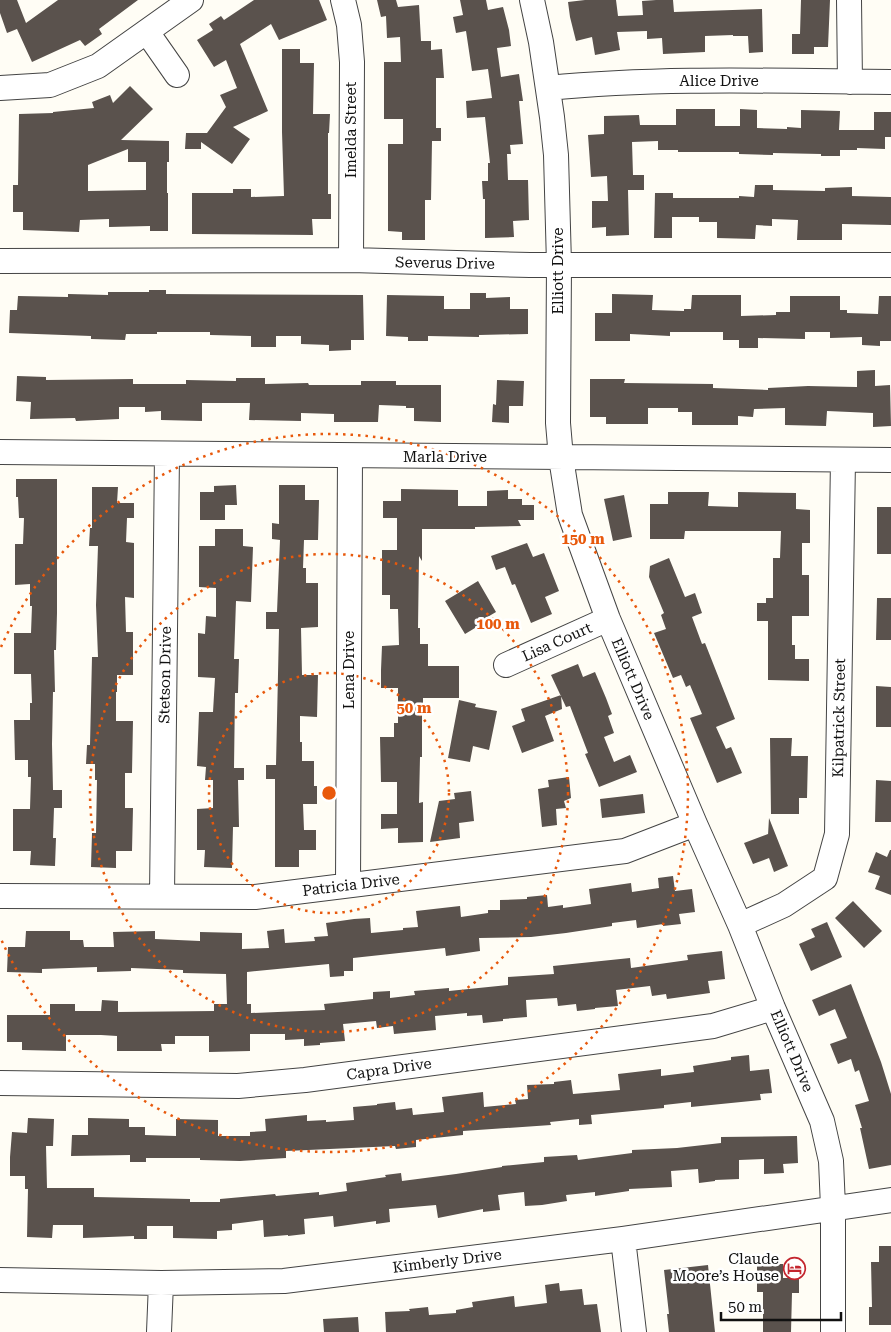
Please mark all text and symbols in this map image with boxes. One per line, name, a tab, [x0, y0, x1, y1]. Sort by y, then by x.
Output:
street label: Alice Drive	[679, 72, 759, 90]
street label: Imelda Street	[342, 81, 360, 178]
street label: Elliott Drive	[549, 227, 567, 315]
street label: Severus Drive	[395, 253, 495, 273]
street label: Marla Drive	[403, 448, 487, 466]
text: 150 m	[561, 530, 605, 548]
text: 100 m	[476, 615, 520, 633]
street label: Lisa Court	[519, 618, 595, 665]
street label: Stetson Drive	[155, 626, 175, 724]
street label: Lena Drive	[340, 631, 358, 709]
street label: Elliott Drive	[608, 635, 658, 723]
street label: Kilpatrick Street	[829, 658, 849, 778]
text: 50 m	[396, 699, 432, 717]
centre of rings	[320, 784, 338, 802]
street label: Patricia Drive	[301, 870, 401, 900]
street label: Elliott Drive	[767, 1007, 817, 1095]
street label: Capra Drive	[345, 1054, 433, 1084]
street label: Kimberly Drive	[391, 1245, 503, 1277]
place label: Claude Moore’s House	[672, 1250, 779, 1285]
hotel icon: Claude Moore’s House	[783, 1256, 807, 1280]
scale bar	[721, 1290, 841, 1322]
text: 50 m	[728, 1298, 763, 1316]

